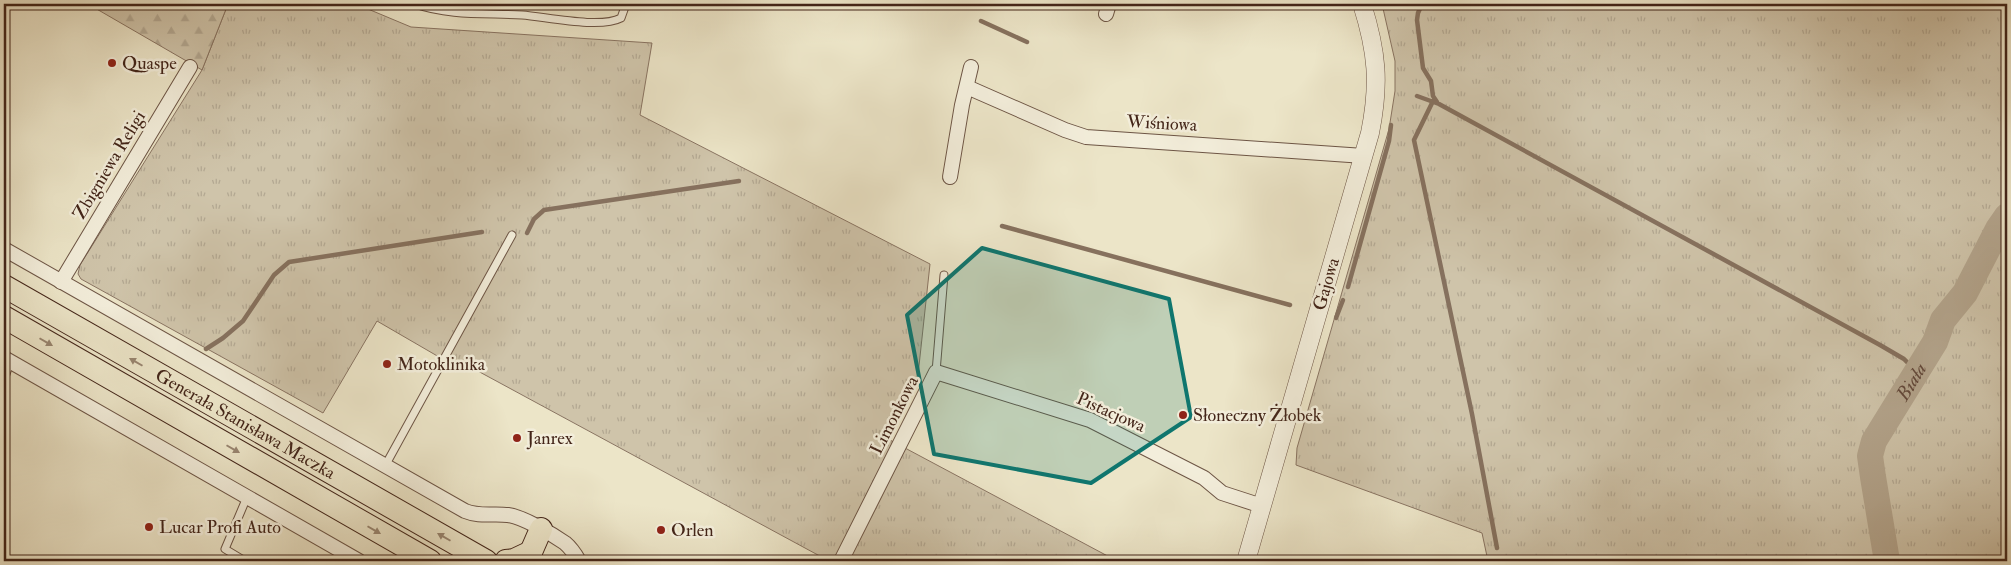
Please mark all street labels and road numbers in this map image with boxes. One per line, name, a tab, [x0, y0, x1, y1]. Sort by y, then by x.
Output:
street label: Zbigniewa Religi	[68, 106, 151, 224]
street label: Wiśniowa	[1125, 110, 1198, 137]
street label: Gajowa	[1308, 255, 1345, 313]
street label: Generała Stanisława Maczka	[151, 364, 340, 485]
street label: Limonkowa	[865, 372, 924, 458]
street label: Pistacjowa	[1073, 387, 1149, 438]

